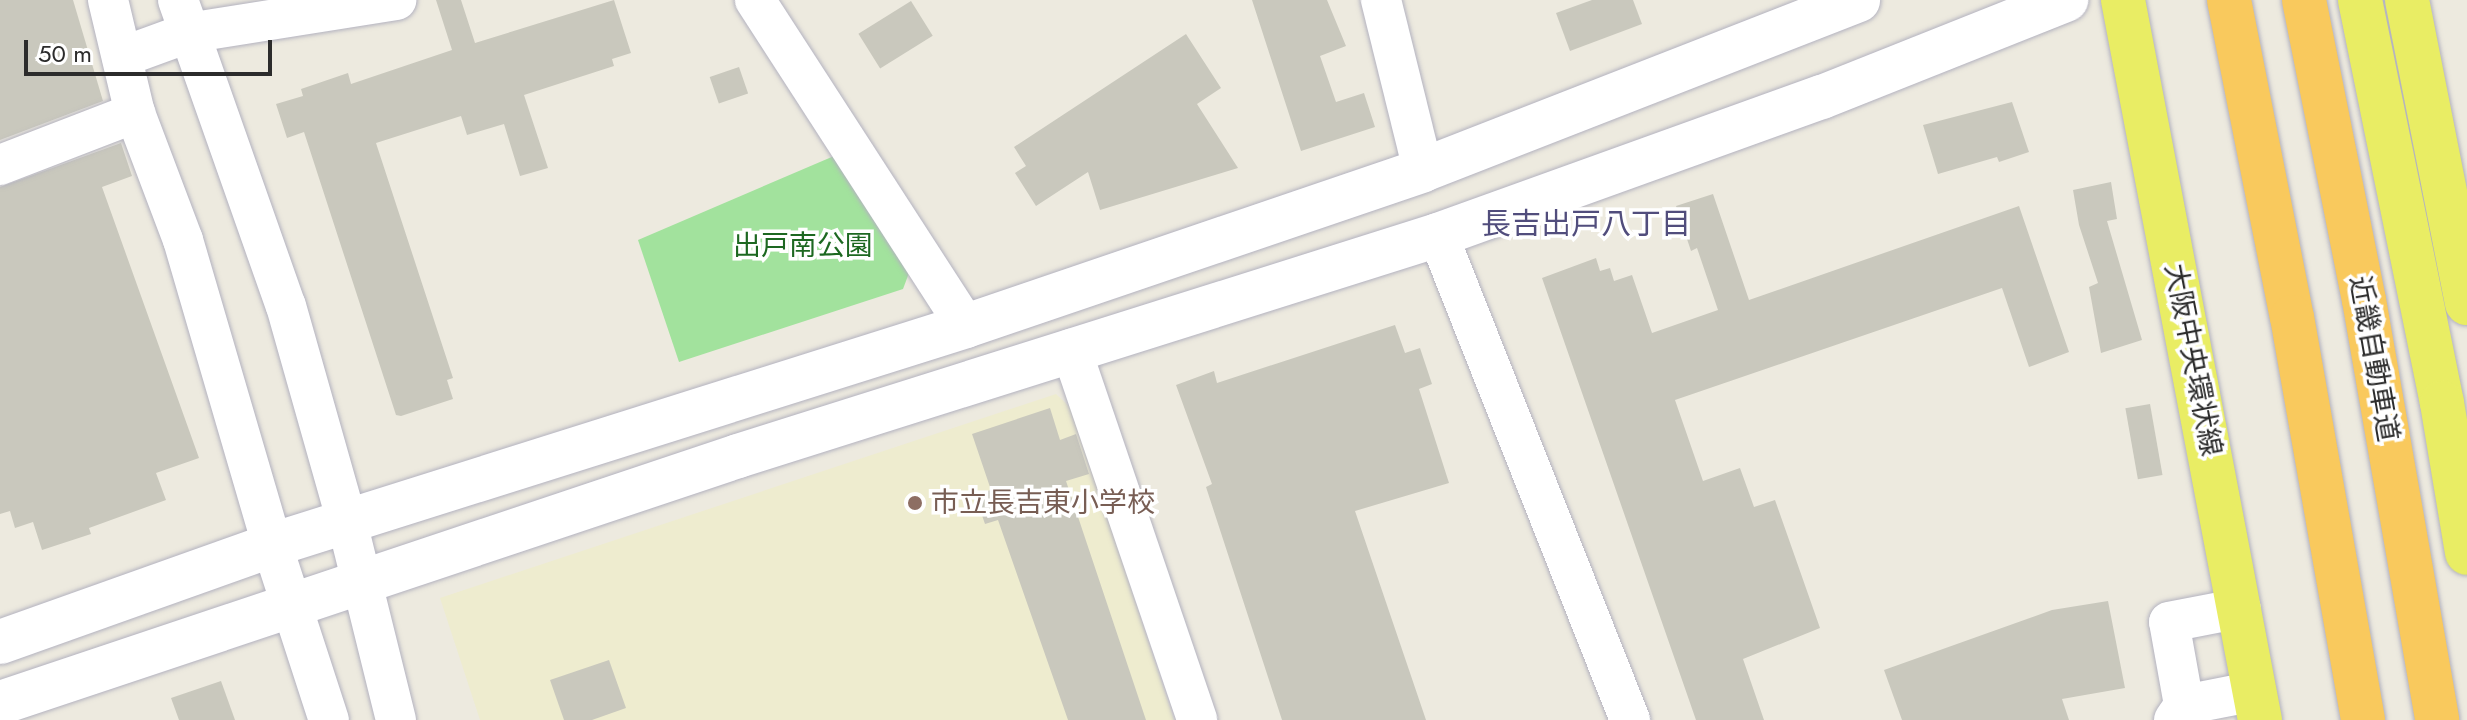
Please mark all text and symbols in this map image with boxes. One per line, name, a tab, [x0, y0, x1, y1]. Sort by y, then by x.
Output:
scale bar	[28, 24, 276, 74]
text: 50 m	[38, 36, 92, 71]
district label: 長吉出戸八丁目	[1481, 206, 1691, 242]
park label: 出戸南公園	[733, 229, 873, 263]
street label: 大阪中央環状線	[2158, 261, 2228, 459]
street label: 近畿自動車道	[2343, 273, 2405, 445]
place label: 市立長吉東小学校	[931, 486, 1155, 520]
marker: 市立長吉東小学校	[906, 494, 924, 512]

